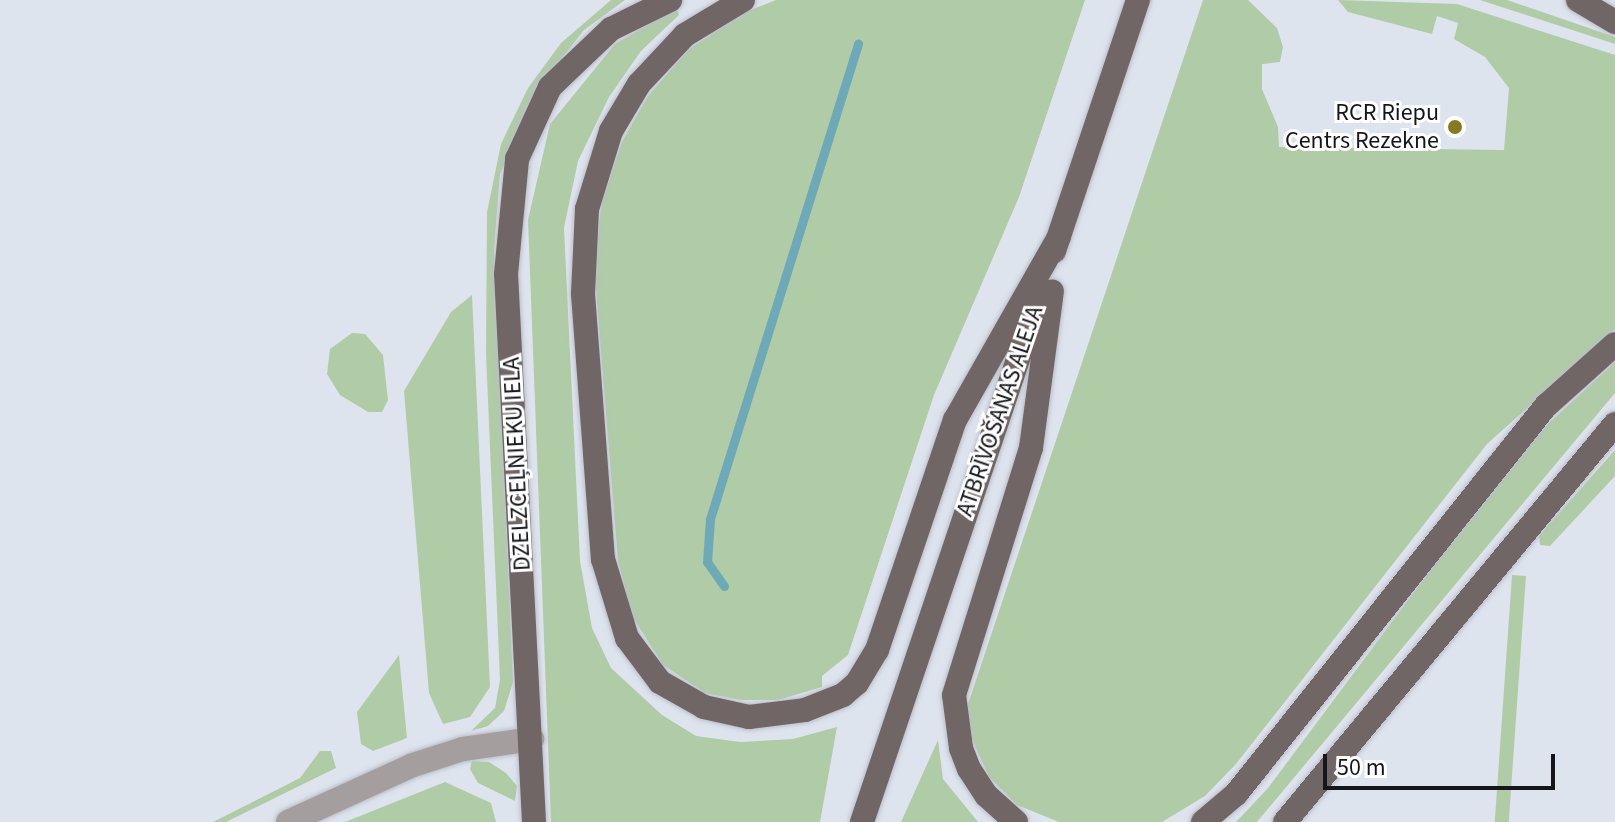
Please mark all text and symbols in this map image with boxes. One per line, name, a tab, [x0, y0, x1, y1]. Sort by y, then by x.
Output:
place label: RCR Riepu Centrs Rezekne	[1285, 99, 1439, 155]
marker: RCR Riepu Centrs Rezekne	[1446, 118, 1464, 136]
street label: ATBRĪVOŠANAS ALEJA	[950, 302, 1050, 520]
street label: DZELZCEĻNIEKU IELA	[497, 356, 537, 572]
scale bar	[1327, 738, 1559, 788]
text: 50 m	[1337, 750, 1386, 785]

